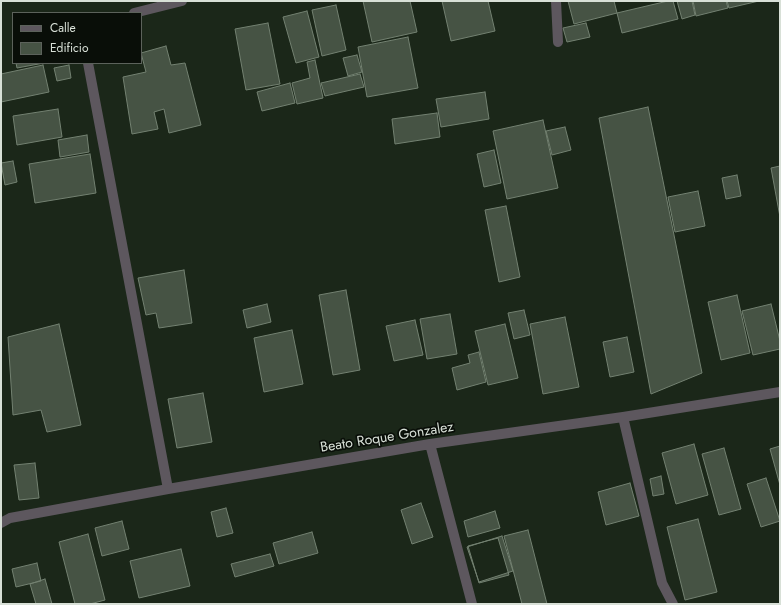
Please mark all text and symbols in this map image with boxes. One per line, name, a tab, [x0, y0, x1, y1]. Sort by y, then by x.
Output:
legend	[12, 12, 142, 64]
text: Calle	[50, 19, 76, 37]
text: Edificio	[50, 39, 89, 57]
street label: Beato Roque Gonzalez	[319, 419, 455, 457]

